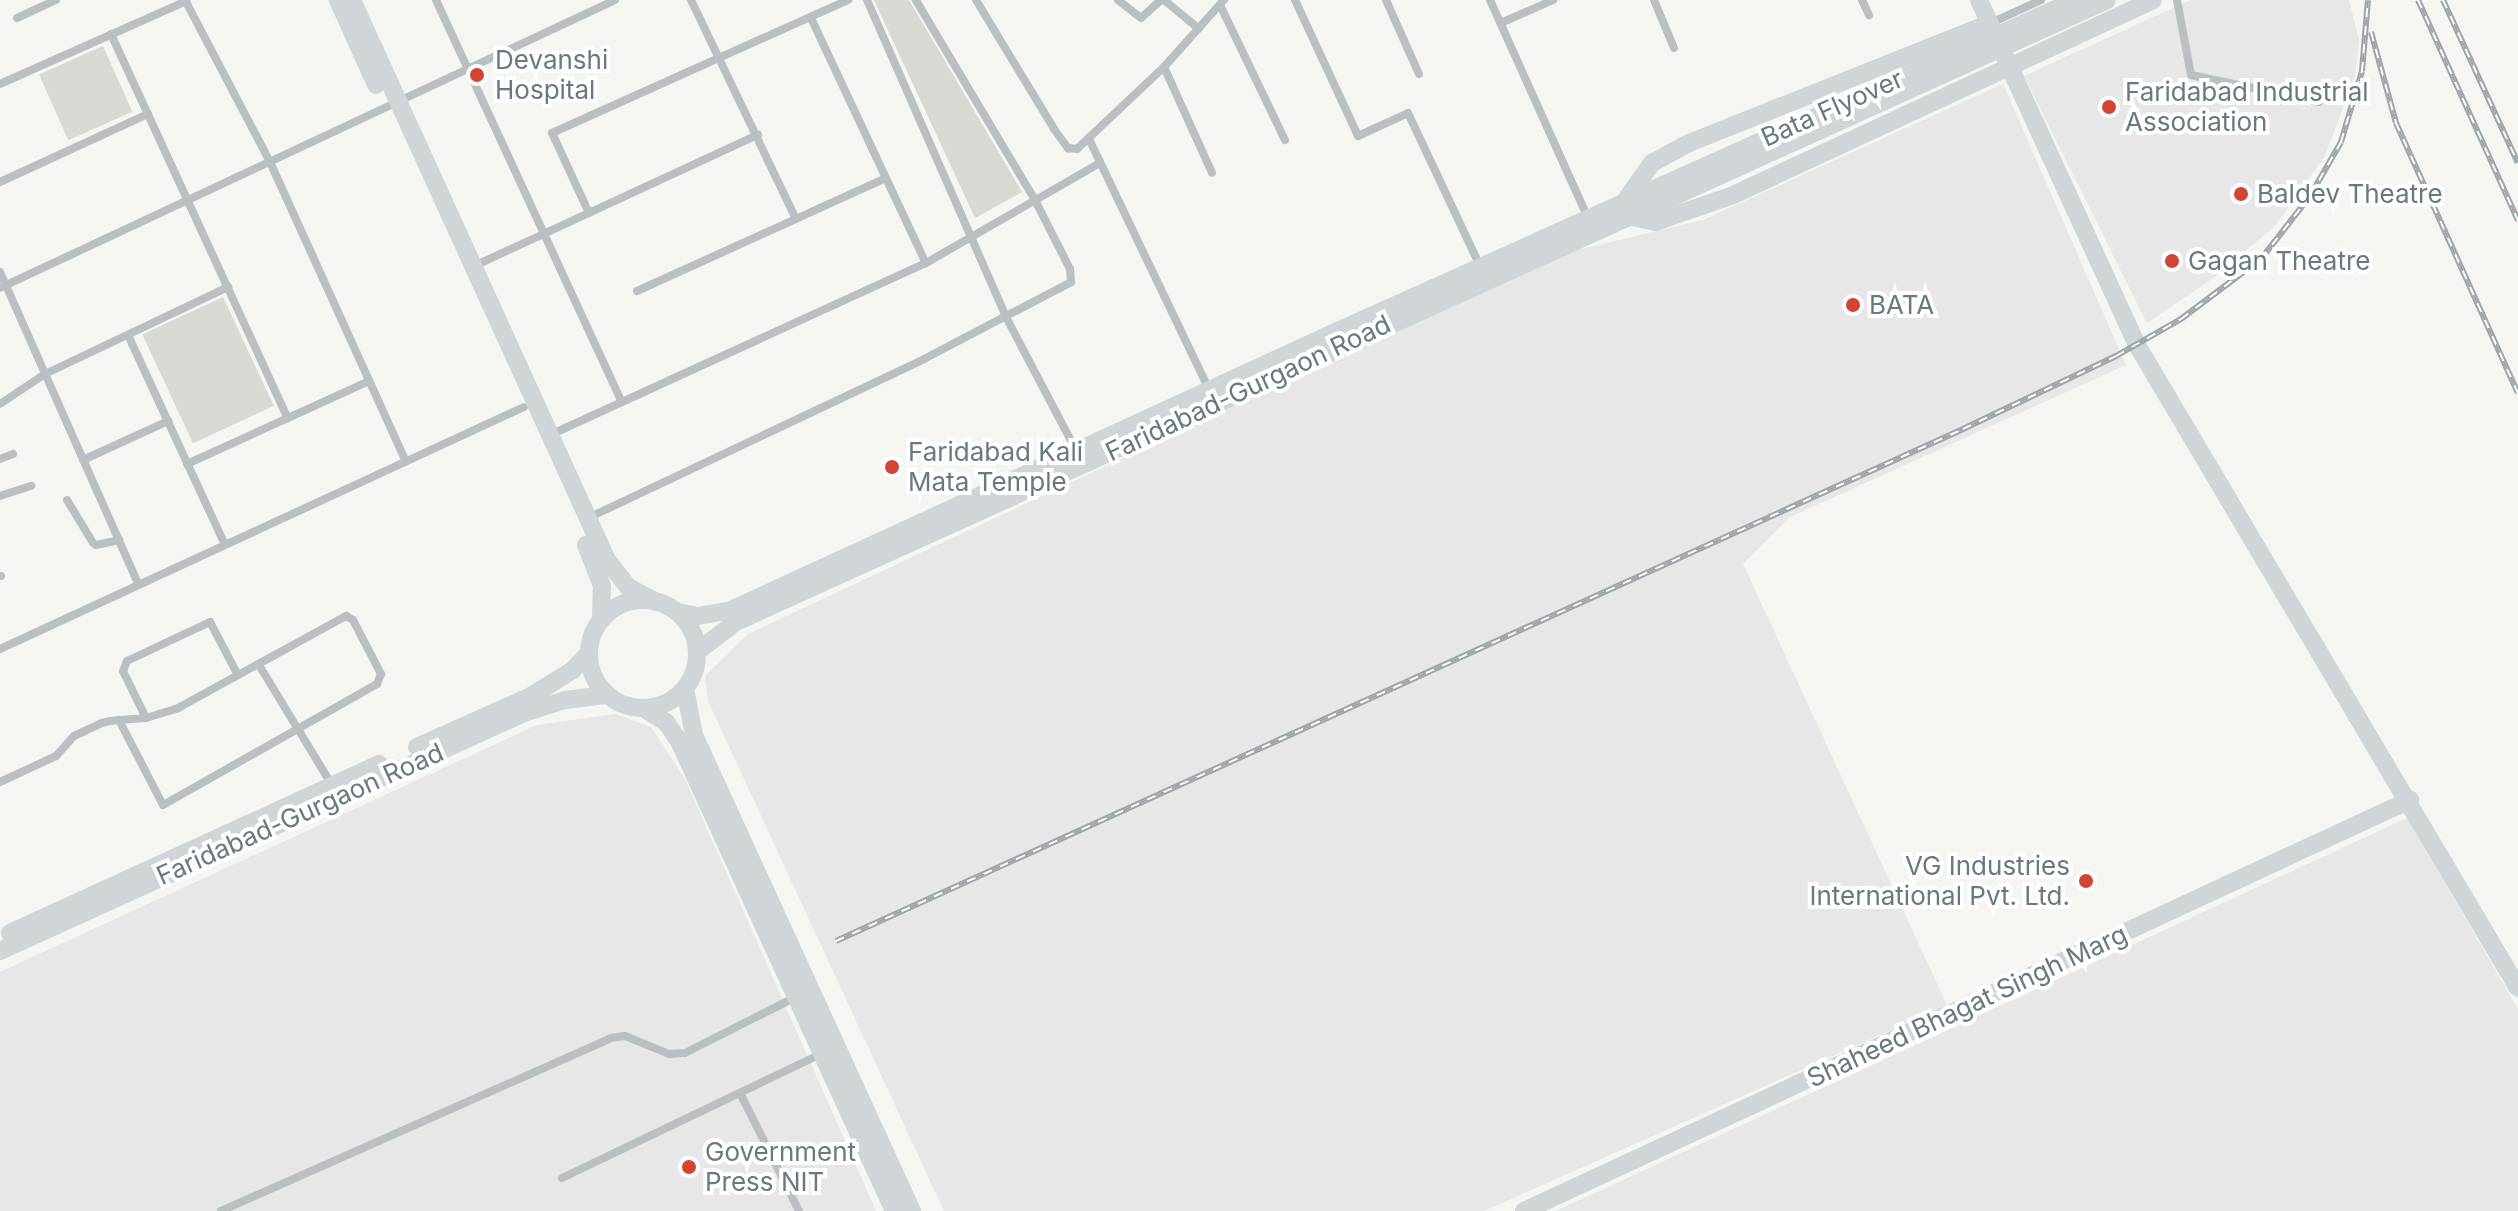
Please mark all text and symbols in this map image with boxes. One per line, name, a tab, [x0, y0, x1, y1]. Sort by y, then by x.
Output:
place label: Devanshi Hospital	[495, 44, 608, 106]
street label: Bata Flyover	[1756, 63, 1908, 153]
marker: Devanshi Hospital	[466, 64, 488, 86]
place label: Faridabad Industrial Association	[2125, 76, 2369, 138]
marker: Faridabad Industrial Association	[2100, 98, 2118, 116]
place label: Baldev Theatre	[2257, 178, 2443, 210]
marker: Baldev Theatre	[2232, 185, 2250, 203]
place label: Gagan Theatre	[2188, 245, 2370, 277]
marker: Gagan Theatre	[2163, 252, 2181, 270]
place label: BATA	[1869, 289, 1934, 321]
marker: BATA	[1844, 296, 1862, 314]
street label: Faridabad-Gurgaon Road	[1101, 308, 1395, 468]
place label: Faridabad Kali Mata Temple	[908, 436, 1083, 498]
marker: Faridabad Kali Mata Temple	[883, 458, 901, 476]
street label: Faridabad-Gurgaon Road	[152, 737, 448, 891]
place label: VG Industries International Pvt. Ltd.	[1809, 850, 2070, 912]
marker: VG Industries International Pvt. Ltd.	[2077, 872, 2095, 890]
street label: Shaheed Bhagat Singh Marg	[1802, 918, 2132, 1094]
place label: Government Press NIT	[705, 1136, 856, 1198]
marker: Government Press NIT	[680, 1158, 698, 1176]

